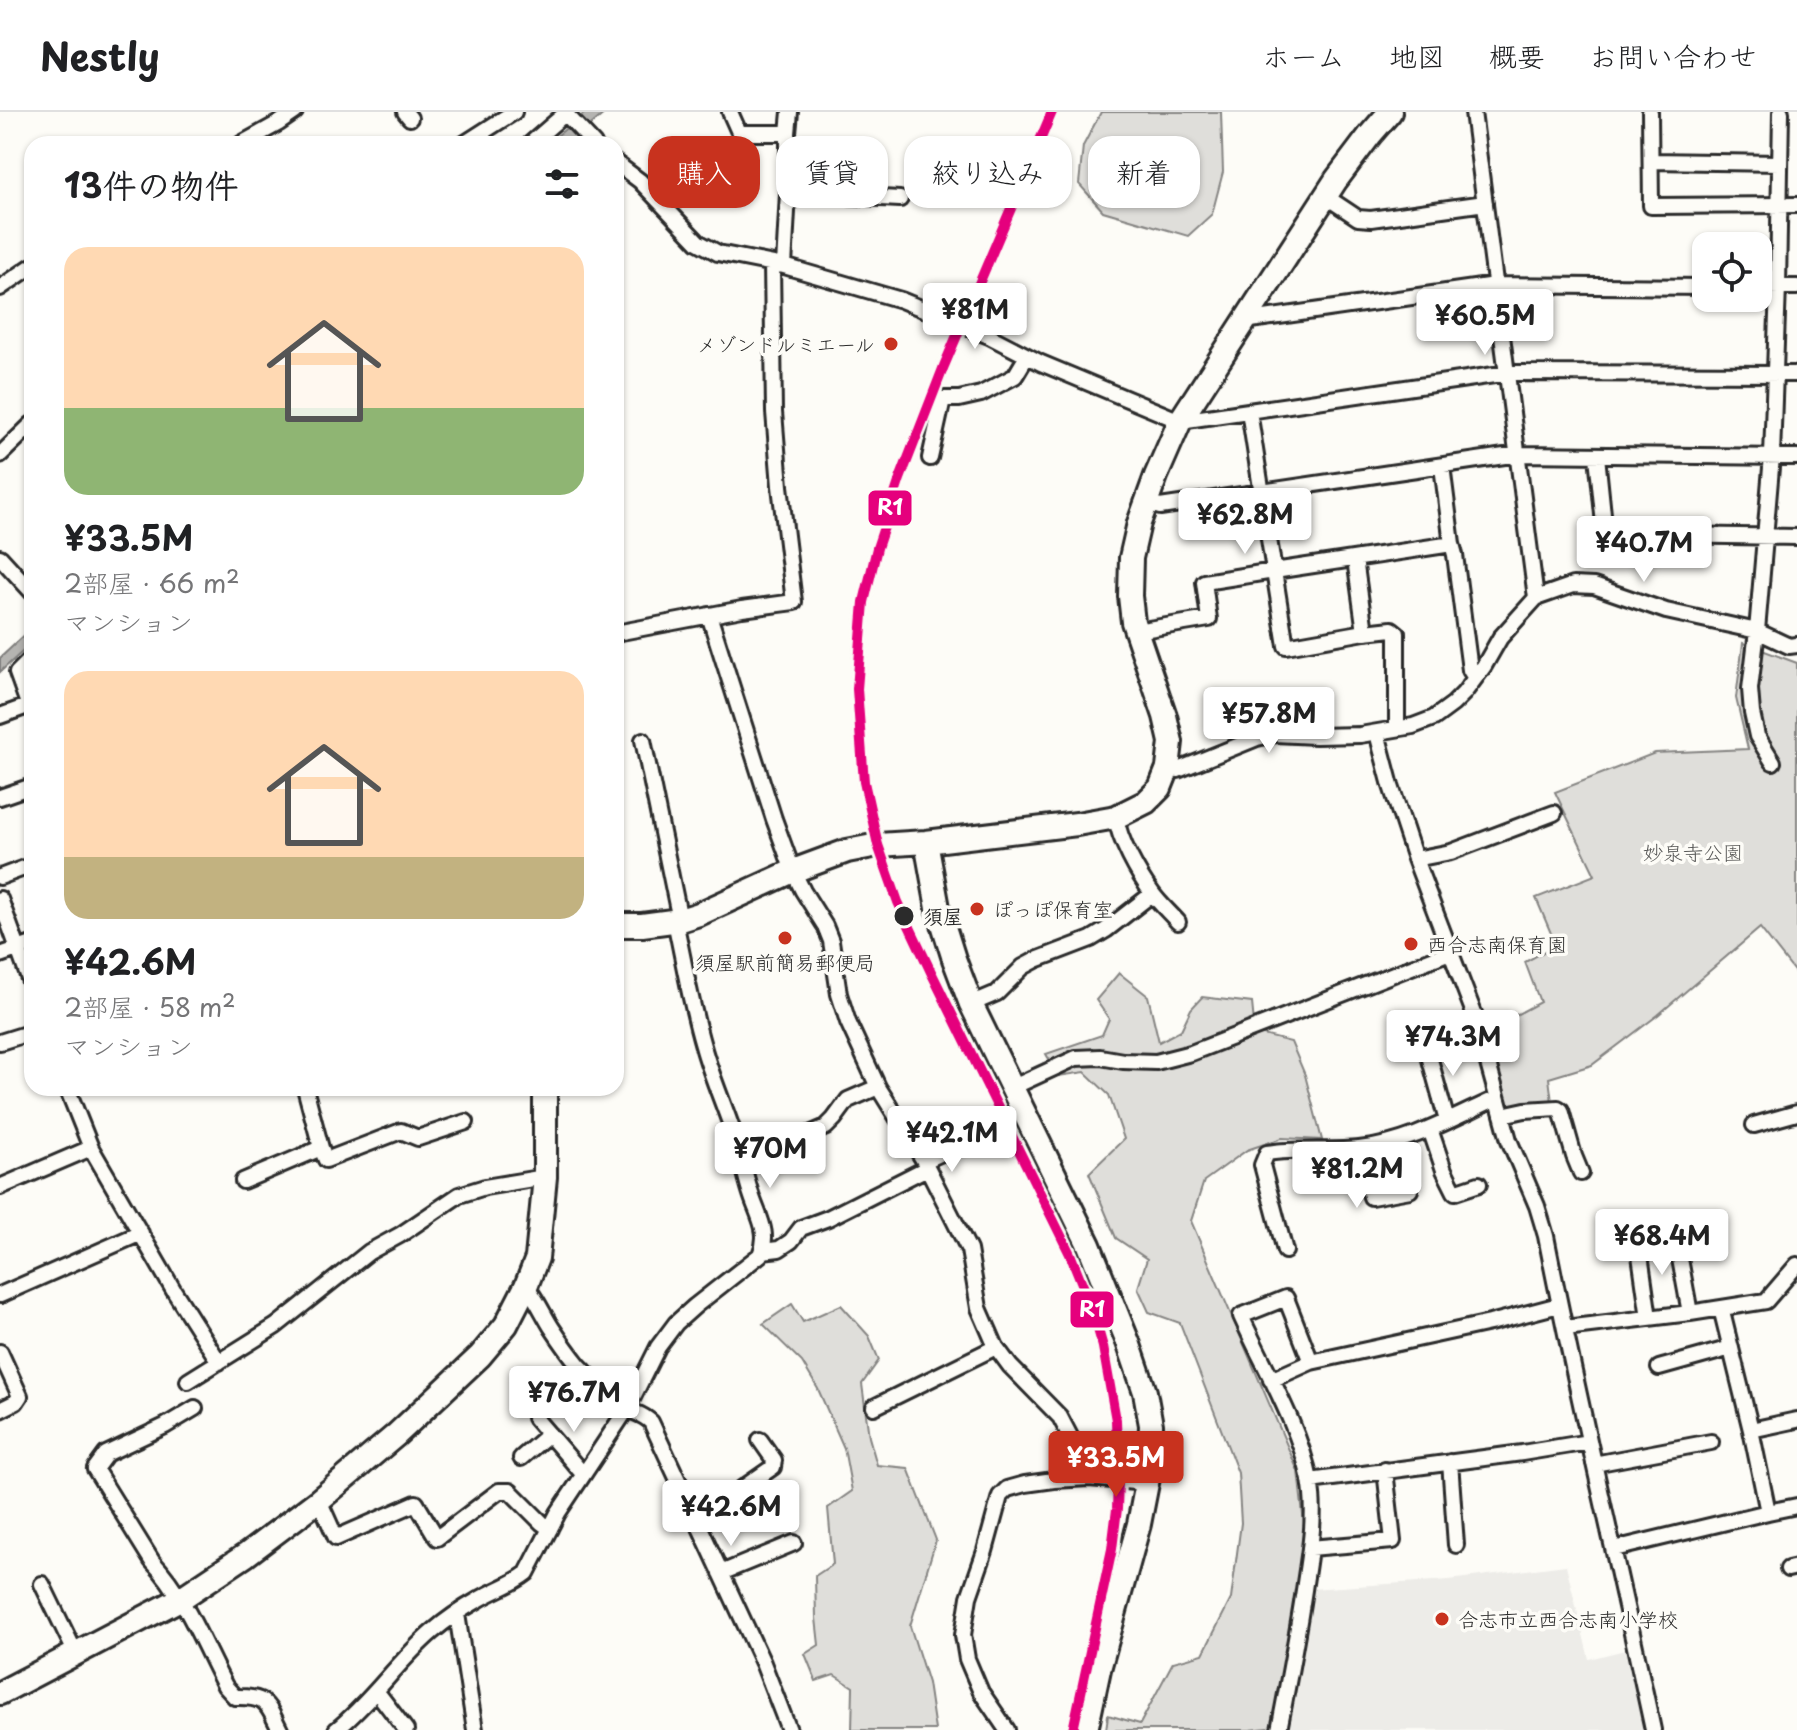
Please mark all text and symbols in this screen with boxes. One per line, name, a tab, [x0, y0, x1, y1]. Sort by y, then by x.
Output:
text: Nestly	[40, 27, 160, 84]
text: ホーム	[1262, 34, 1345, 77]
text: 地図	[1389, 34, 1445, 77]
text: 概要	[1489, 34, 1545, 77]
text: お問い合わせ	[1589, 34, 1757, 77]
chip: 購入	[648, 136, 760, 208]
chip: 賃貸	[776, 136, 888, 208]
chip: 絞り込み	[904, 136, 1072, 208]
chip: 新着	[1088, 136, 1200, 208]
text: 13件の物件	[64, 158, 239, 210]
icon: filters	[540, 162, 584, 206]
map controls	[1692, 232, 1772, 312]
button: locate	[1692, 232, 1772, 312]
pin: ¥81M	[928, 283, 1022, 351]
text: ¥81M	[941, 289, 1009, 328]
pin: ¥60.5M	[1420, 289, 1550, 357]
text: ¥60.5M	[1434, 295, 1536, 334]
icon: home	[252, 299, 396, 443]
place label: メゾンドルミエール	[696, 329, 875, 359]
marker: メゾンドルミエール	[882, 335, 900, 353]
pin: ¥62.8M	[1180, 488, 1310, 556]
line badge: R1	[867, 489, 913, 527]
text: R1	[877, 489, 903, 522]
text: ¥62.8M	[1196, 494, 1294, 533]
text: ¥33.5M	[64, 511, 193, 563]
pin: ¥40.7M	[1579, 516, 1709, 584]
text: ¥40.7M	[1595, 522, 1693, 561]
text: 2部屋 · 66 m²	[64, 563, 240, 602]
text: マンション	[64, 602, 193, 641]
pin: ¥57.8M	[1204, 687, 1334, 755]
text: ¥57.8M	[1221, 693, 1317, 732]
icon: home	[252, 723, 396, 867]
park label: 妙泉寺公園	[1643, 837, 1743, 867]
place label: ぽっぽ保育室	[993, 894, 1113, 924]
marker: ぽっぽ保育室	[968, 900, 986, 918]
place label: 須屋	[923, 901, 963, 931]
marker: 須屋	[892, 904, 916, 928]
marker: 須屋駅前簡易郵便局	[776, 929, 794, 947]
place label: 西合志南保育園	[1427, 929, 1567, 959]
text: ¥42.6M	[64, 935, 196, 987]
marker: 西合志南保育園	[1402, 935, 1420, 953]
place label: 須屋駅前簡易郵便局	[695, 947, 875, 977]
text: 2部屋 · 58 m²	[64, 987, 236, 1026]
pin: ¥74.3M	[1388, 1010, 1518, 1078]
text: ¥74.3M	[1405, 1016, 1502, 1055]
text: マンション	[64, 1026, 193, 1065]
pin: ¥42.1M	[887, 1106, 1017, 1174]
text: ¥42.1M	[905, 1112, 999, 1151]
pin: ¥70M	[723, 1122, 817, 1190]
text: ¥70M	[733, 1128, 807, 1167]
pin: ¥81.2M	[1292, 1142, 1422, 1210]
text: ¥81.2M	[1310, 1148, 1404, 1187]
pin: ¥68.4M	[1597, 1209, 1727, 1277]
text: ¥68.4M	[1613, 1215, 1711, 1254]
line badge: R1	[1069, 1290, 1115, 1329]
text: R1	[1079, 1291, 1105, 1324]
pin: ¥76.7M	[509, 1366, 639, 1434]
text: ¥76.7M	[527, 1372, 621, 1411]
pin: ¥33.5M	[1051, 1431, 1181, 1499]
text: ¥33.5M	[1067, 1437, 1165, 1476]
pin: ¥42.6M	[666, 1480, 796, 1548]
text: ¥42.6M	[680, 1486, 782, 1525]
place label: 合志市立西合志南小学校	[1458, 1604, 1678, 1634]
marker: 合志市立西合志南小学校	[1433, 1610, 1451, 1628]

